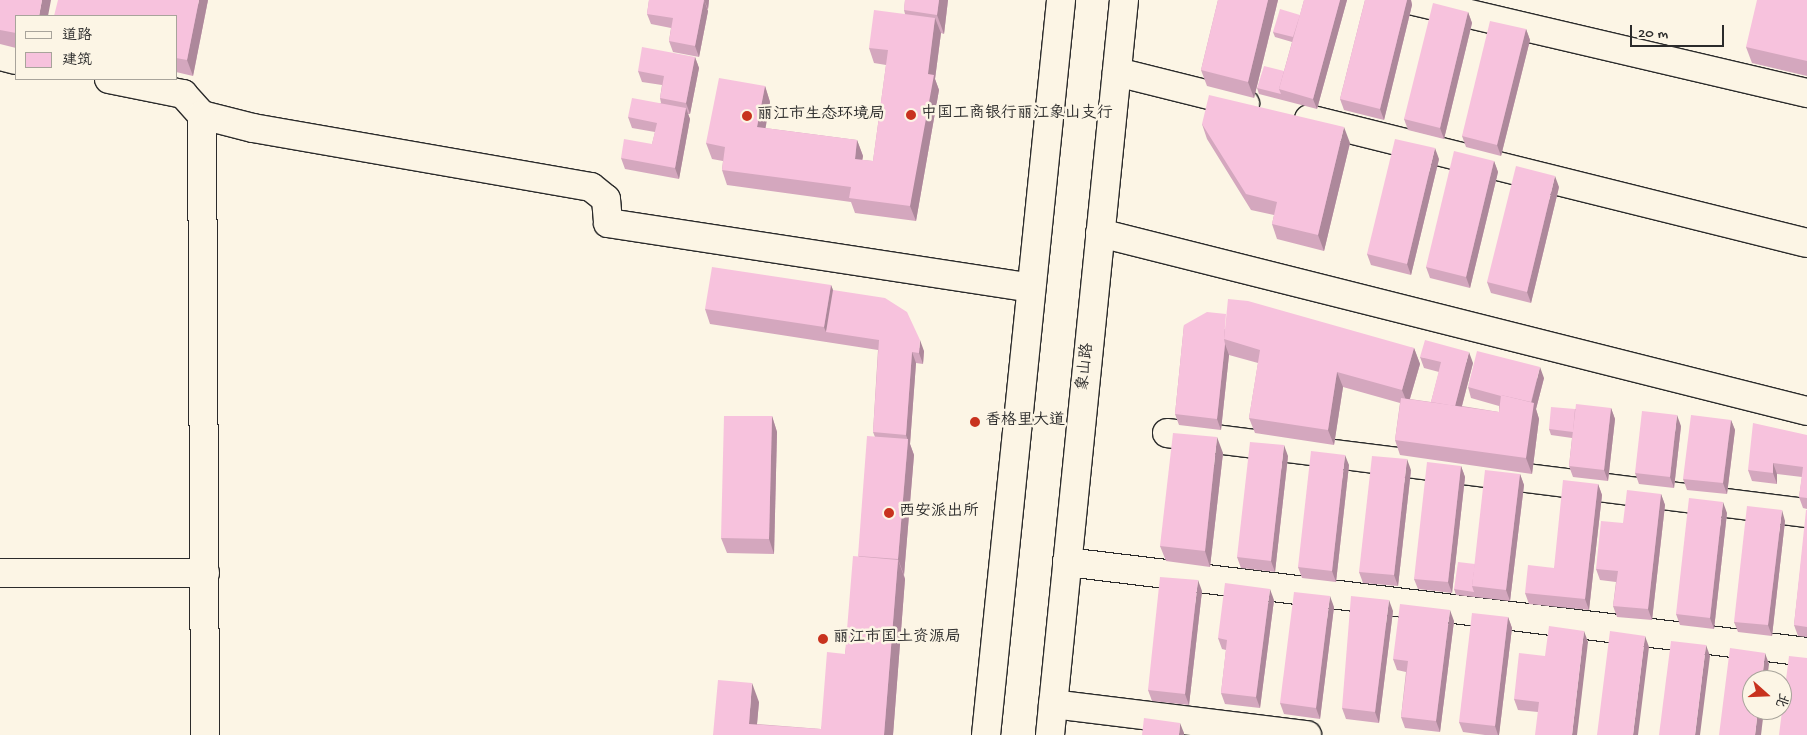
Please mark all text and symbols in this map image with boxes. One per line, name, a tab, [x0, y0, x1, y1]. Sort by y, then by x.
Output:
legend	[15, 15, 178, 80]
scale bar	[1632, 15, 1726, 47]
text: 20 m	[1638, 25, 1668, 43]
text: 道路	[62, 27, 92, 45]
text: 建筑	[62, 52, 92, 70]
place label: 中国工商银行丽江象山支行	[921, 105, 1113, 125]
place label: 丽江市生态环境局	[757, 106, 885, 126]
marker: 中国工商银行丽江象山支行	[905, 109, 917, 121]
marker: 丽江市生态环境局	[741, 110, 753, 122]
street label: 象山路	[1075, 342, 1099, 392]
place label: 香格里大道	[985, 412, 1065, 432]
marker: 香格里大道	[969, 416, 981, 428]
place label: 西安派出所	[899, 503, 979, 523]
marker: 西安派出所	[883, 507, 895, 519]
place label: 丽江市国土资源局	[833, 629, 961, 649]
marker: 丽江市国土资源局	[817, 633, 829, 645]
north arrow	[1742, 670, 1792, 720]
text: 北	[1770, 690, 1791, 709]

